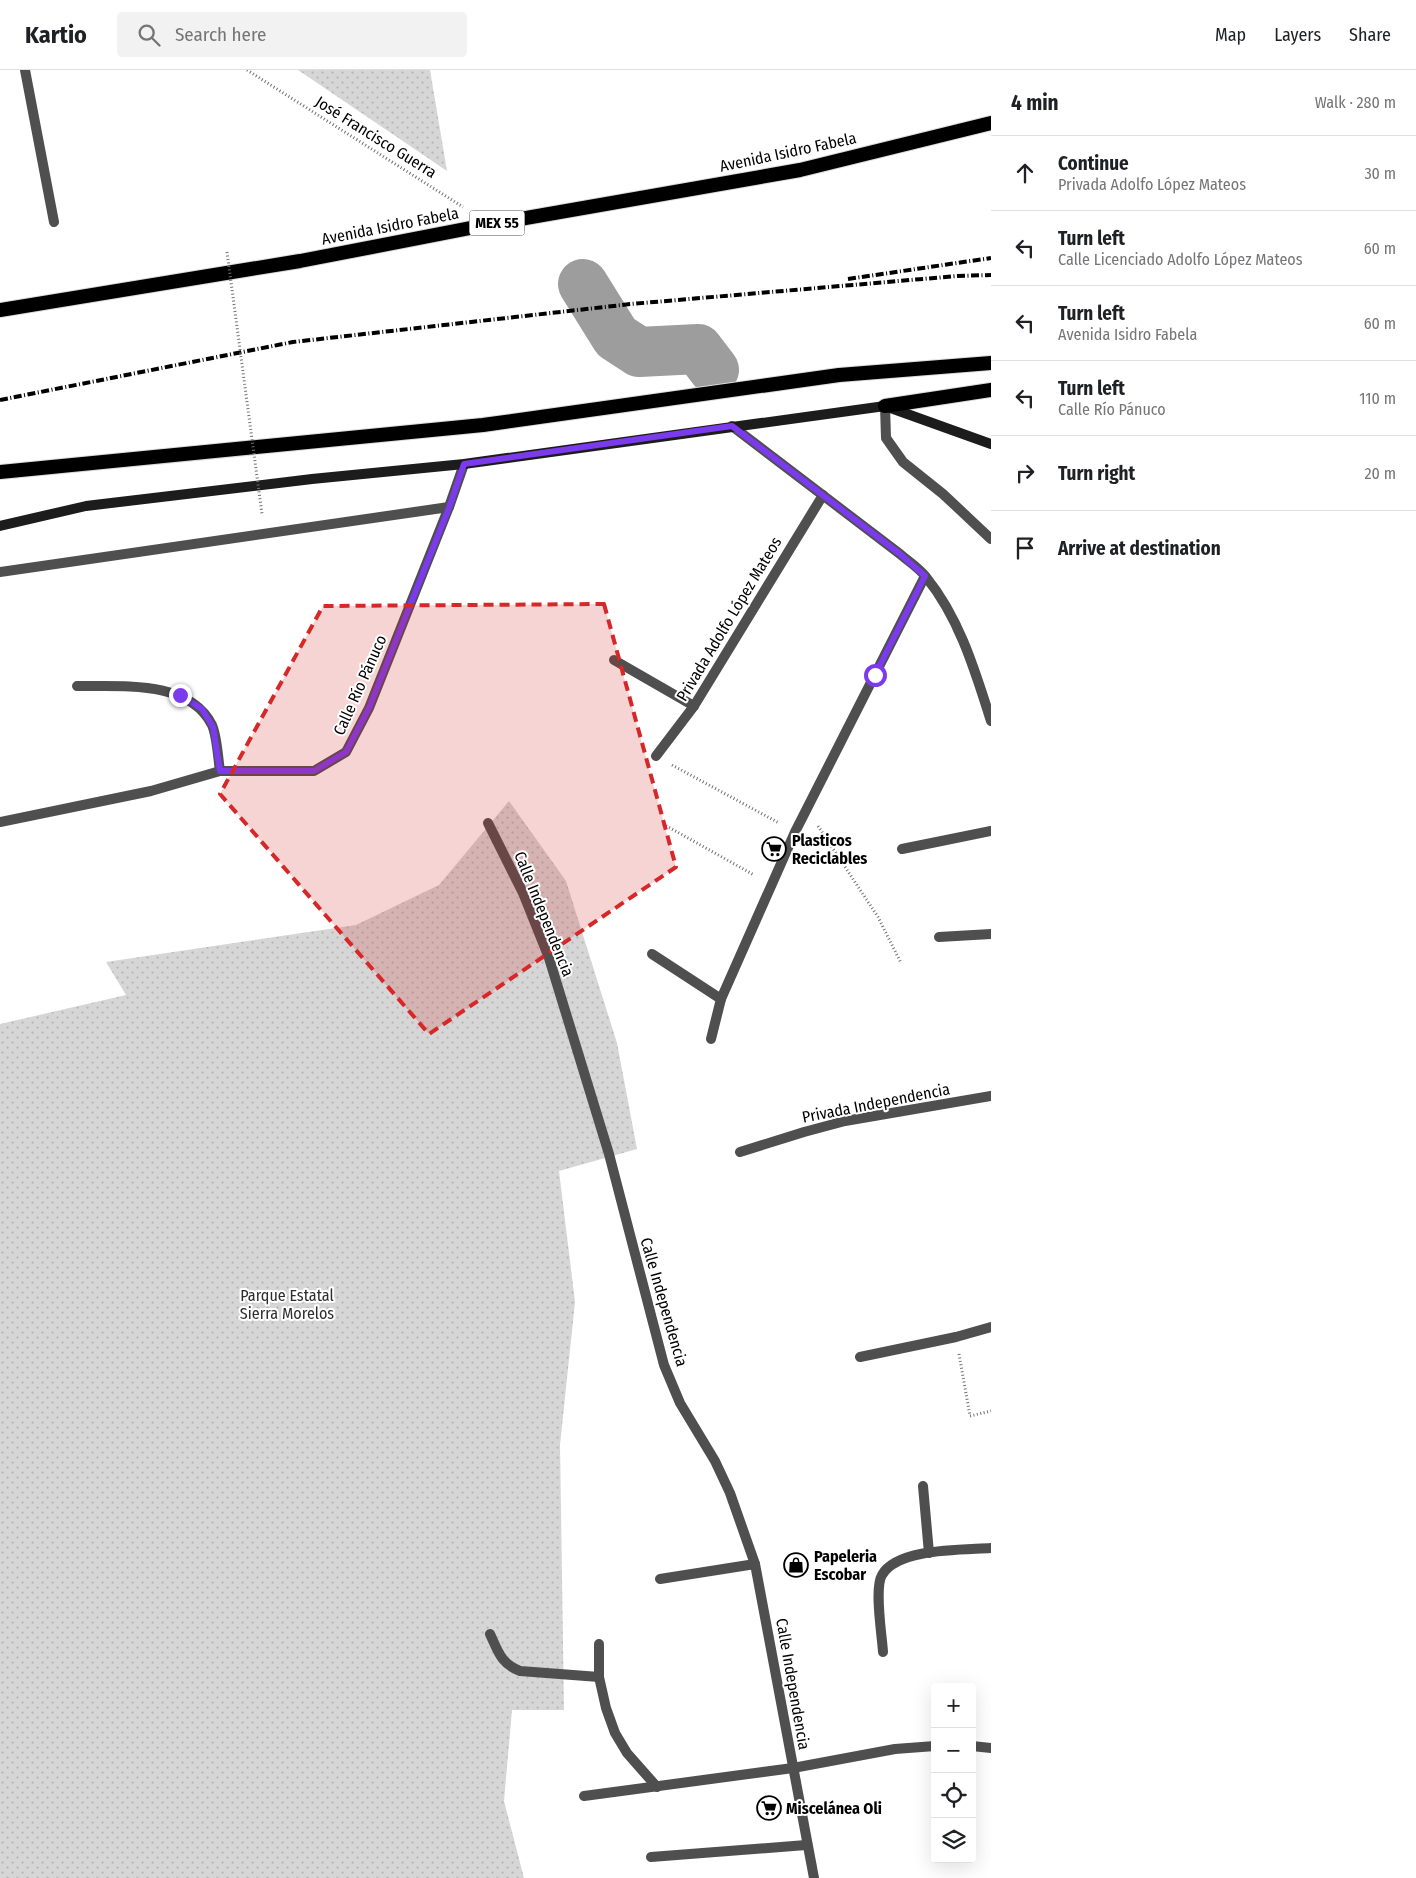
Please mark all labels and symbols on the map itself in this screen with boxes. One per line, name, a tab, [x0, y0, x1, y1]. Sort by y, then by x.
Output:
street label: José Francisco Guerra	[312, 92, 440, 182]
street label: Avenida Isidro Fabela	[718, 128, 858, 176]
street label: Avenida Isidro Fabela	[320, 203, 460, 249]
road number: MEX 55	[470, 210, 524, 236]
street label: Privada Adolfo López Mateos	[672, 533, 786, 704]
street label: Calle Río Pánuco	[329, 632, 391, 738]
route start	[864, 664, 887, 687]
route end	[169, 684, 192, 707]
place label: Plasticos Reciclables	[792, 831, 867, 868]
supermarket icon: Plasticos Reciclables	[761, 836, 787, 862]
street label: Calle Independencia	[510, 849, 578, 979]
street label: Privada Independencia	[800, 1079, 952, 1127]
street label: Calle Independencia	[637, 1235, 692, 1369]
park label: Parque Estatal Sierra Morelos	[240, 1286, 334, 1323]
place label: Papeleria Escobar	[814, 1547, 877, 1584]
shop icon: Papeleria Escobar	[783, 1552, 809, 1578]
street label: Calle Independencia	[772, 1617, 814, 1751]
supermarket icon: Miscelánea Oli	[756, 1795, 782, 1821]
place label: Miscelánea Oli	[786, 1799, 882, 1818]

